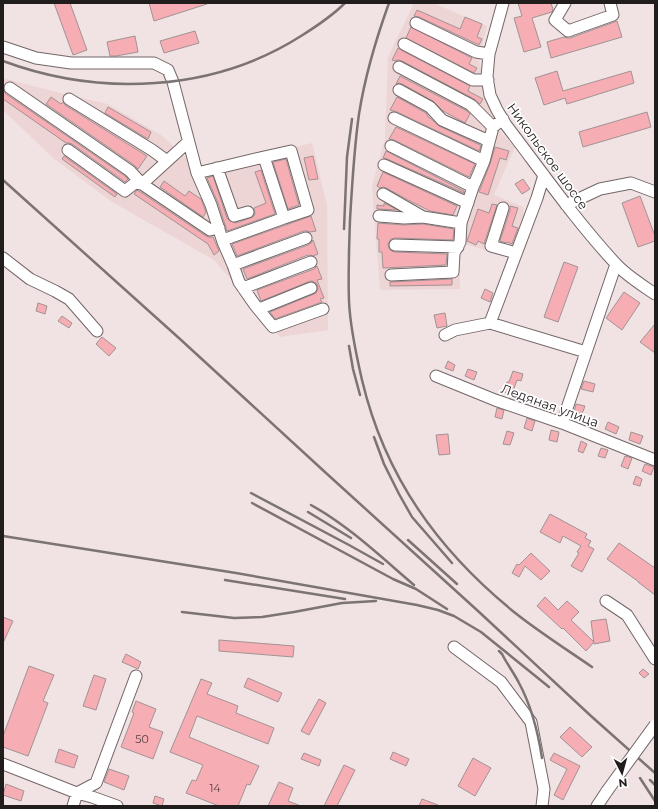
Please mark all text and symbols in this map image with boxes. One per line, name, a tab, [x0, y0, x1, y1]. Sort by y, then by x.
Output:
street label: Никольское шоссе	[504, 100, 592, 212]
street label: Ледяная улица	[499, 380, 601, 430]
house number: 50	[135, 732, 149, 746]
north arrow	[602, 753, 642, 793]
text: N	[618, 776, 628, 790]
house number: 14	[209, 781, 221, 795]

